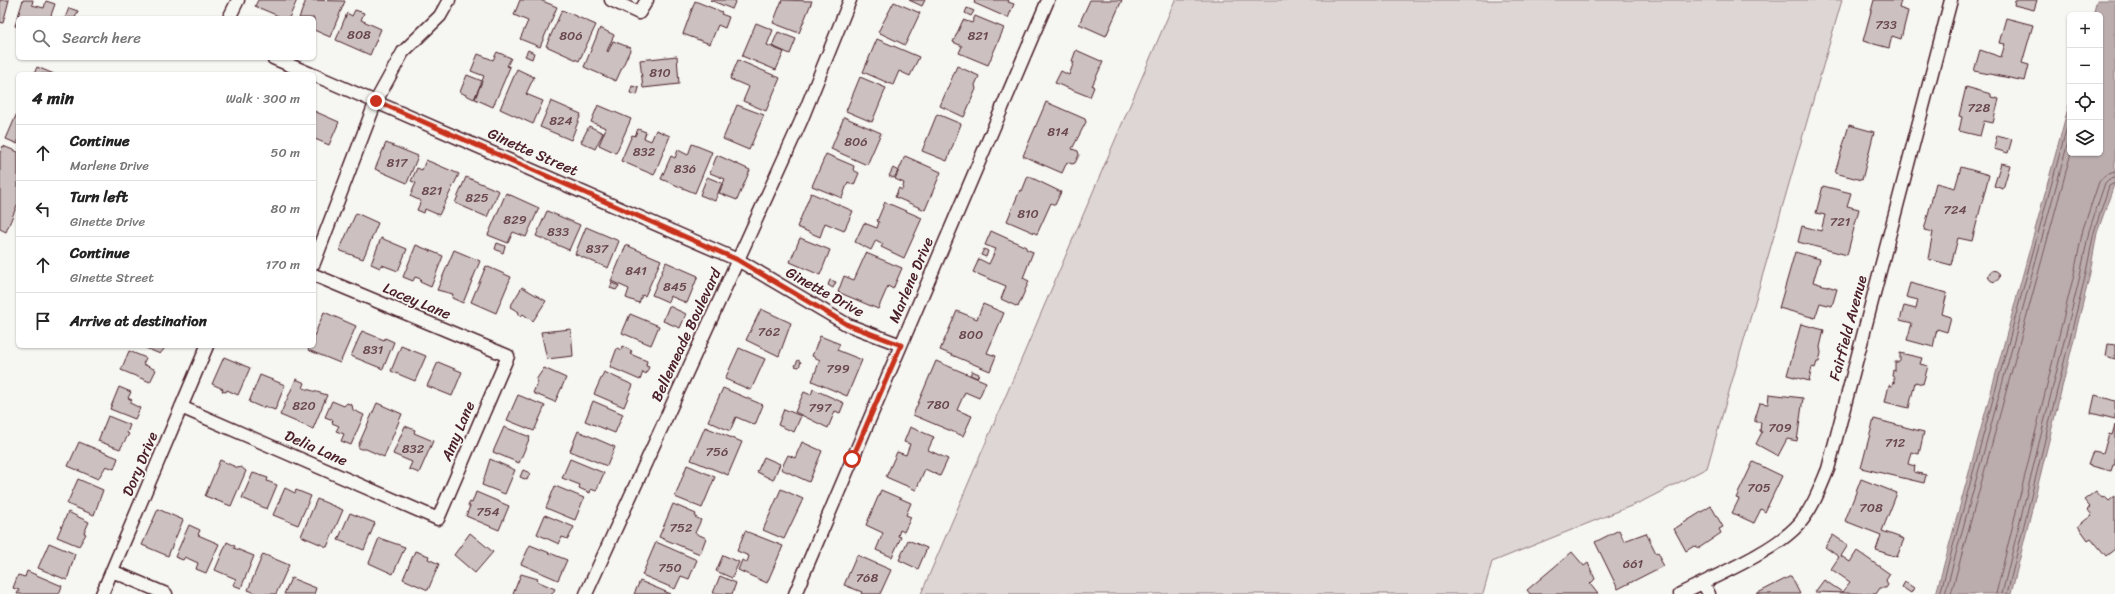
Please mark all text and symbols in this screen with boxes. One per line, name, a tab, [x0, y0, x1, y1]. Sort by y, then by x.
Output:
map controls	[2067, 12, 2103, 156]
button: +	[2067, 12, 2103, 48]
house number: 733	[1875, 13, 1897, 36]
search box	[16, 16, 316, 60]
house number: 808	[347, 23, 371, 46]
house number: 806	[559, 24, 583, 47]
house number: 821	[968, 24, 989, 47]
text: Search here	[62, 25, 141, 51]
icon: search	[30, 27, 52, 49]
button: −	[2067, 48, 2103, 84]
house number: 810	[649, 61, 671, 84]
text: 4 min	[32, 83, 74, 113]
button: locate	[2067, 84, 2103, 120]
text: Walk · 300 m	[226, 87, 300, 110]
route end	[367, 92, 385, 110]
house number: 728	[1968, 96, 1991, 119]
house number: 824	[549, 109, 573, 132]
street label: Ginette Street	[483, 120, 583, 184]
house number: 814	[1047, 120, 1069, 143]
button: layers	[2067, 120, 2103, 156]
text: Continue	[70, 128, 130, 154]
house number: 806	[844, 130, 868, 153]
house number: 832	[633, 140, 656, 163]
text: 50 m	[270, 141, 300, 164]
icon: ahead	[32, 142, 54, 164]
house number: 817	[387, 151, 409, 174]
text: Marlene Drive	[70, 154, 149, 177]
house number: 836	[674, 157, 696, 180]
house number: 821	[422, 179, 443, 202]
text: Turn left	[70, 184, 128, 210]
house number: 825	[465, 186, 489, 209]
text: 80 m	[271, 197, 300, 220]
icon: left	[32, 198, 54, 220]
house number: 724	[1943, 198, 1967, 221]
house number: 810	[1017, 202, 1039, 225]
house number: 829	[503, 208, 527, 231]
text: Ginette Drive	[70, 210, 145, 233]
house number: 721	[1830, 210, 1851, 233]
house number: 833	[547, 220, 569, 243]
street label: Marlene Drive	[881, 233, 941, 327]
house number: 837	[586, 237, 610, 260]
text: Continue	[70, 240, 130, 266]
text: 170 m	[265, 253, 300, 276]
icon: ahead	[32, 254, 54, 276]
house number: 841	[625, 259, 647, 282]
street label: Ginette Drive	[781, 260, 869, 325]
street label: Bellemeade Boulevard	[644, 263, 729, 406]
text: Ginette Street	[70, 266, 154, 289]
street label: Fairfield Avenue	[1821, 272, 1875, 384]
street label: Lacey Lane	[379, 275, 455, 327]
house number: 845	[663, 275, 687, 298]
text: Arrive at destination	[70, 308, 207, 334]
icon: arrive	[32, 310, 54, 332]
house number: 762	[758, 320, 781, 343]
house number: 800	[959, 323, 983, 346]
house number: 831	[363, 338, 384, 361]
house number: 799	[826, 357, 850, 380]
house number: 780	[926, 393, 950, 416]
house number: 820	[292, 394, 316, 417]
street label: Amy Lane	[433, 396, 482, 466]
house number: 797	[809, 396, 833, 419]
house number: 709	[1768, 416, 1792, 439]
street label: Delia Lane	[280, 423, 352, 474]
street label: Dory Drive	[115, 428, 165, 500]
house number: 712	[1885, 431, 1906, 454]
house number: 832	[402, 437, 425, 460]
house number: 756	[706, 440, 728, 463]
route start	[843, 450, 861, 468]
house number: 705	[1747, 476, 1771, 499]
house number: 708	[1859, 496, 1883, 519]
house number: 754	[476, 500, 500, 523]
house number: 752	[670, 516, 693, 539]
house number: 661	[1623, 552, 1644, 575]
house number: 750	[658, 556, 682, 579]
house number: 768	[856, 566, 878, 589]

